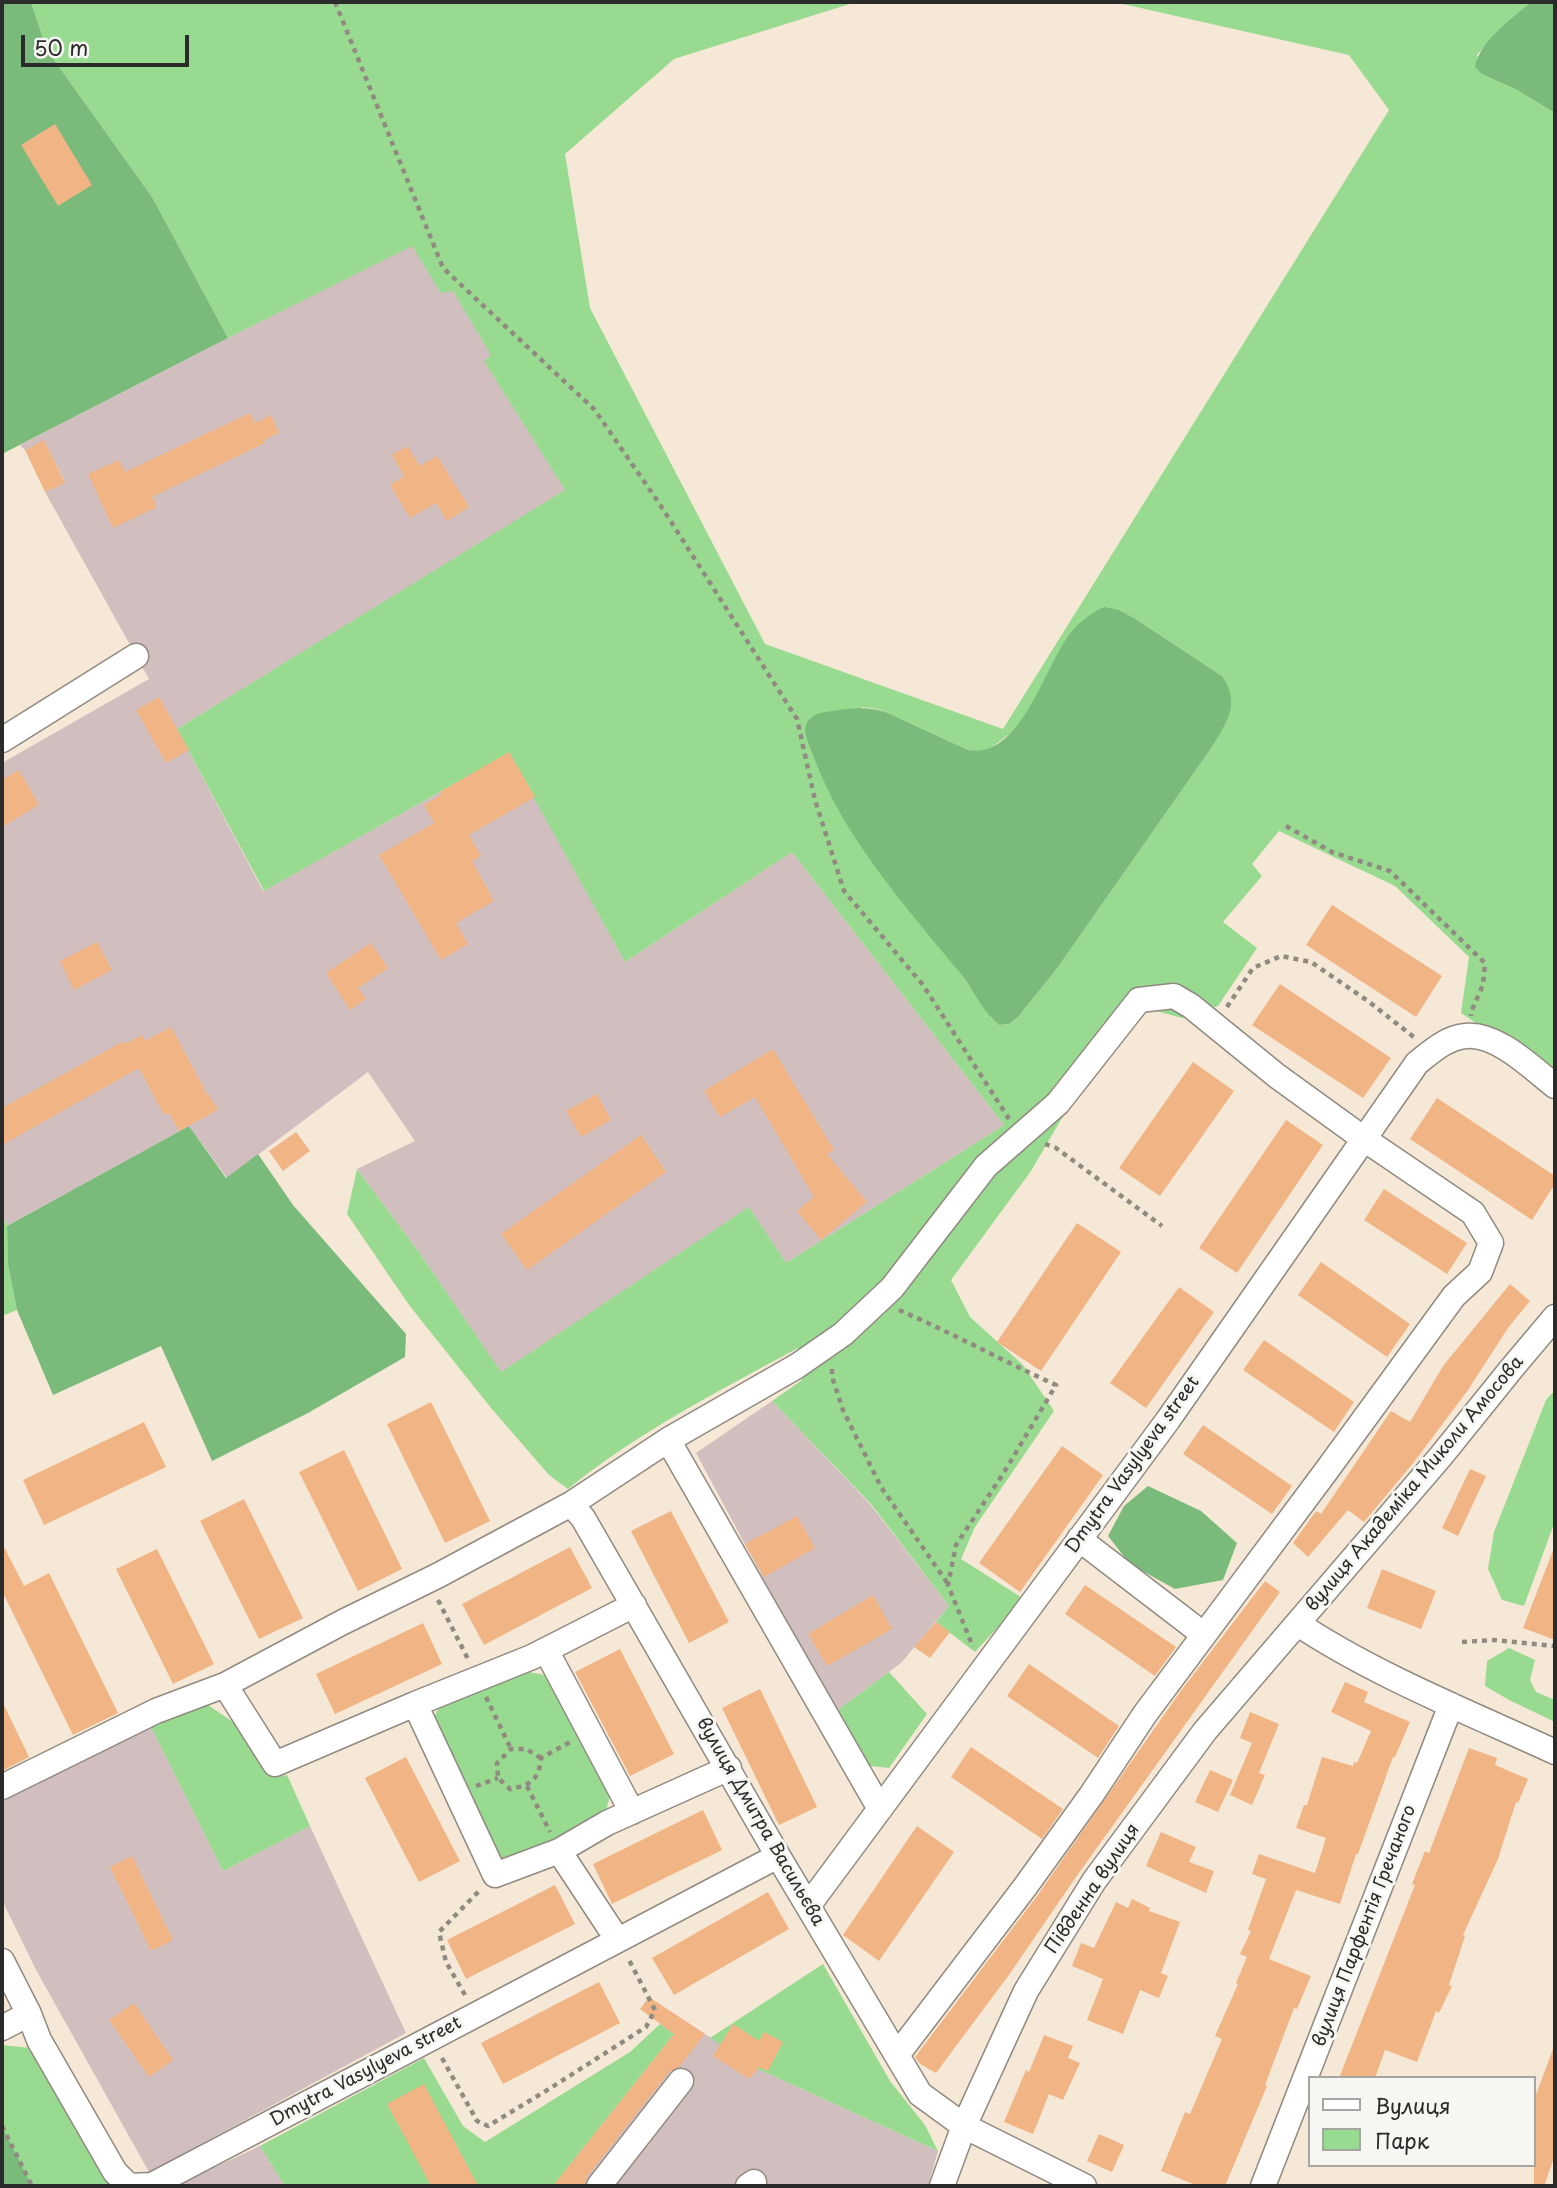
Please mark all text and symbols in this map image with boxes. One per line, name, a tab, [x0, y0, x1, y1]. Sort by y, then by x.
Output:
scale bar	[24, 21, 192, 65]
text: 50 m	[34, 31, 88, 63]
street label: вулиця Академіка Миколи Амосова	[1302, 1352, 1528, 1616]
street label: Dmytra Vasylyeva street	[1061, 1372, 1205, 1558]
street label: вулиця Дмитра Васильєва	[691, 1714, 829, 1930]
street label: вулиця Парфентія Гречаного	[1309, 1802, 1421, 2050]
street label: Південна вулиця	[1041, 1820, 1145, 1958]
street label: Dmytra Vasylyeva street	[267, 2012, 465, 2132]
legend	[1308, 2076, 1536, 2167]
text: Вулиця	[1375, 2089, 1451, 2121]
text: Парк	[1375, 2124, 1429, 2156]

